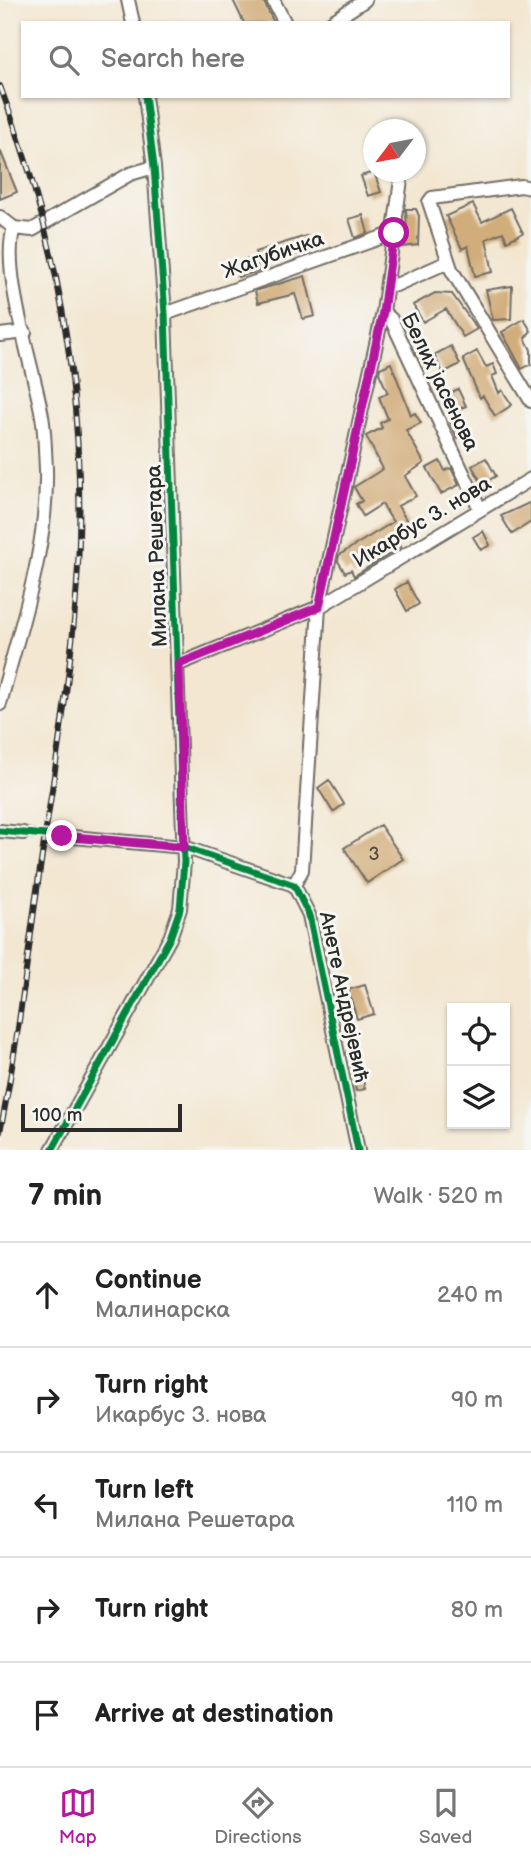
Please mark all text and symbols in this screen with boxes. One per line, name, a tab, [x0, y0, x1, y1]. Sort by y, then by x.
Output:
search box	[21, 21, 510, 98]
icon: search	[45, 41, 83, 79]
text: Search here	[101, 44, 245, 75]
north arrow	[363, 119, 426, 182]
route start	[378, 217, 409, 248]
street label: Жагубичка	[219, 226, 328, 284]
street label: Белих јасенова	[396, 309, 484, 456]
street label: Милана Решетара	[141, 464, 173, 648]
street label: Икарбус 3. нова	[348, 471, 496, 573]
route end	[46, 820, 77, 851]
house number: 3	[368, 844, 380, 865]
street label: Анете Андрејевић	[313, 908, 374, 1085]
map controls	[447, 1003, 510, 1129]
button: locate	[447, 1003, 510, 1066]
button: layers	[447, 1066, 510, 1129]
scale bar	[21, 1101, 182, 1133]
text: 100 m	[32, 1104, 83, 1127]
text: 7 min	[28, 1178, 102, 1214]
text: Walk · 520 m	[373, 1182, 503, 1210]
text: Continue	[95, 1265, 202, 1296]
icon: ahead	[28, 1276, 66, 1314]
text: 240 m	[437, 1281, 503, 1309]
text: Малинарска	[95, 1296, 230, 1324]
text: Turn right	[95, 1370, 208, 1401]
icon: right	[28, 1381, 66, 1419]
text: 90 m	[451, 1386, 503, 1414]
text: Икарбус 3. нова	[95, 1401, 267, 1429]
text: Turn left	[95, 1475, 194, 1506]
icon: left	[28, 1486, 66, 1524]
text: 110 m	[446, 1491, 503, 1519]
text: Милана Решетара	[95, 1506, 295, 1534]
icon: right	[28, 1591, 66, 1629]
text: Turn right	[95, 1594, 208, 1625]
text: 80 m	[451, 1596, 503, 1624]
icon: arrive	[28, 1696, 66, 1734]
text: Arrive at destination	[95, 1699, 334, 1730]
tab: Map	[59, 1784, 97, 1849]
tab: Directions	[214, 1784, 302, 1849]
tab: Saved	[419, 1784, 472, 1849]

